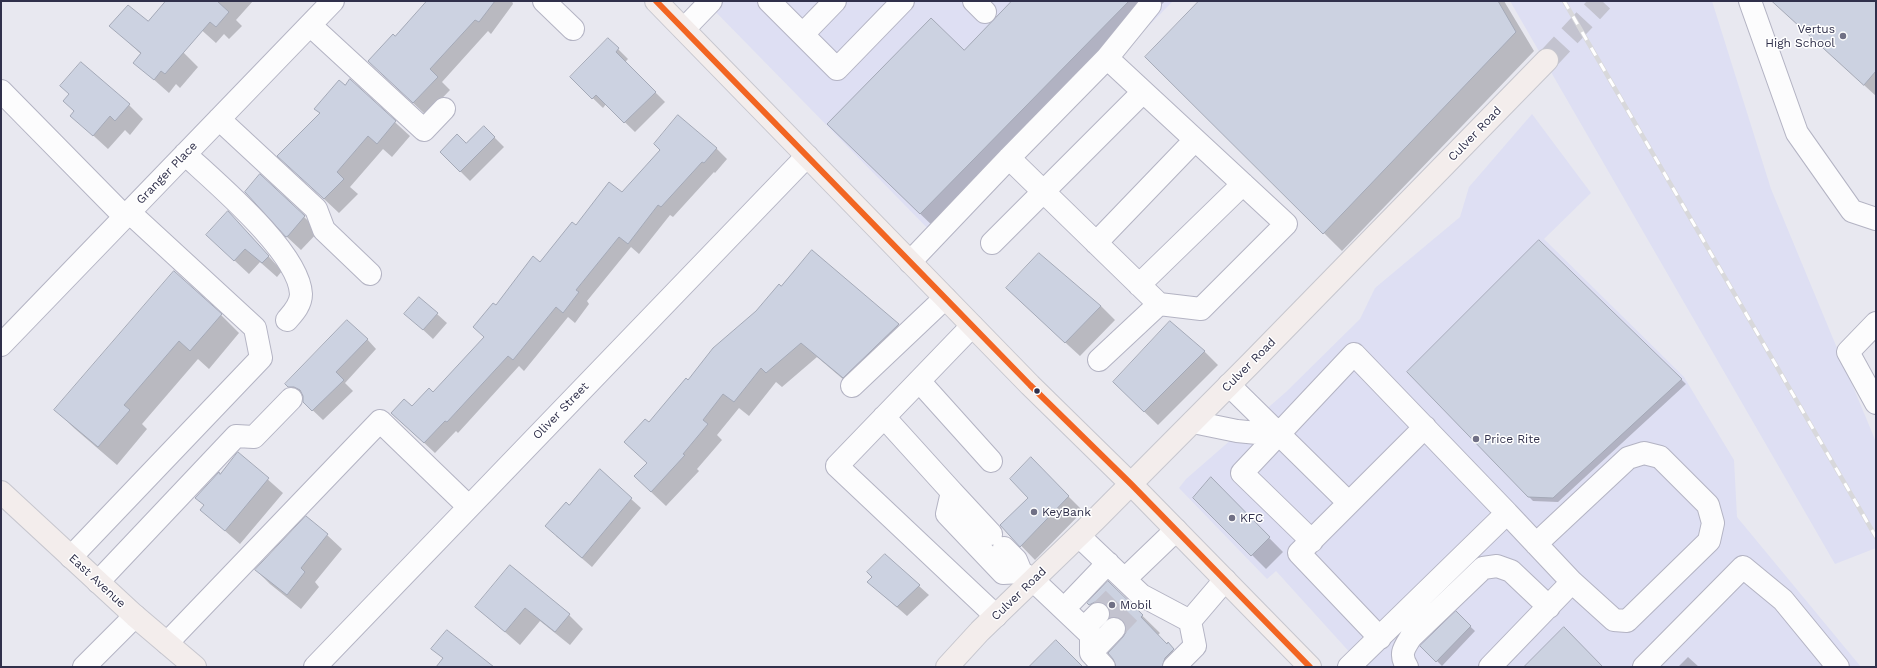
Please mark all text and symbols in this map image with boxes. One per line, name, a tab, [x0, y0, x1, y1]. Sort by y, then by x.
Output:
place label: Vertus High School	[1765, 22, 1835, 50]
marker: Vertus High School	[1838, 31, 1848, 41]
street label: Culver Road	[1445, 104, 1505, 164]
street label: Granger Place	[134, 139, 200, 207]
street label: Culver Road	[1219, 335, 1279, 395]
street label: Oliver Street	[530, 379, 592, 443]
unlabelled marker	[1032, 386, 1042, 396]
place label: Price Rite	[1484, 432, 1540, 446]
marker: Price Rite	[1471, 434, 1481, 444]
place label: KeyBank	[1042, 505, 1091, 519]
marker: KeyBank	[1029, 507, 1039, 517]
place label: KFC	[1240, 511, 1263, 525]
marker: KFC	[1227, 513, 1237, 523]
street label: East Avenue	[66, 551, 128, 611]
street label: Culver Road	[989, 564, 1049, 624]
place label: Mobil	[1120, 598, 1152, 612]
marker: Mobil	[1107, 600, 1117, 610]

